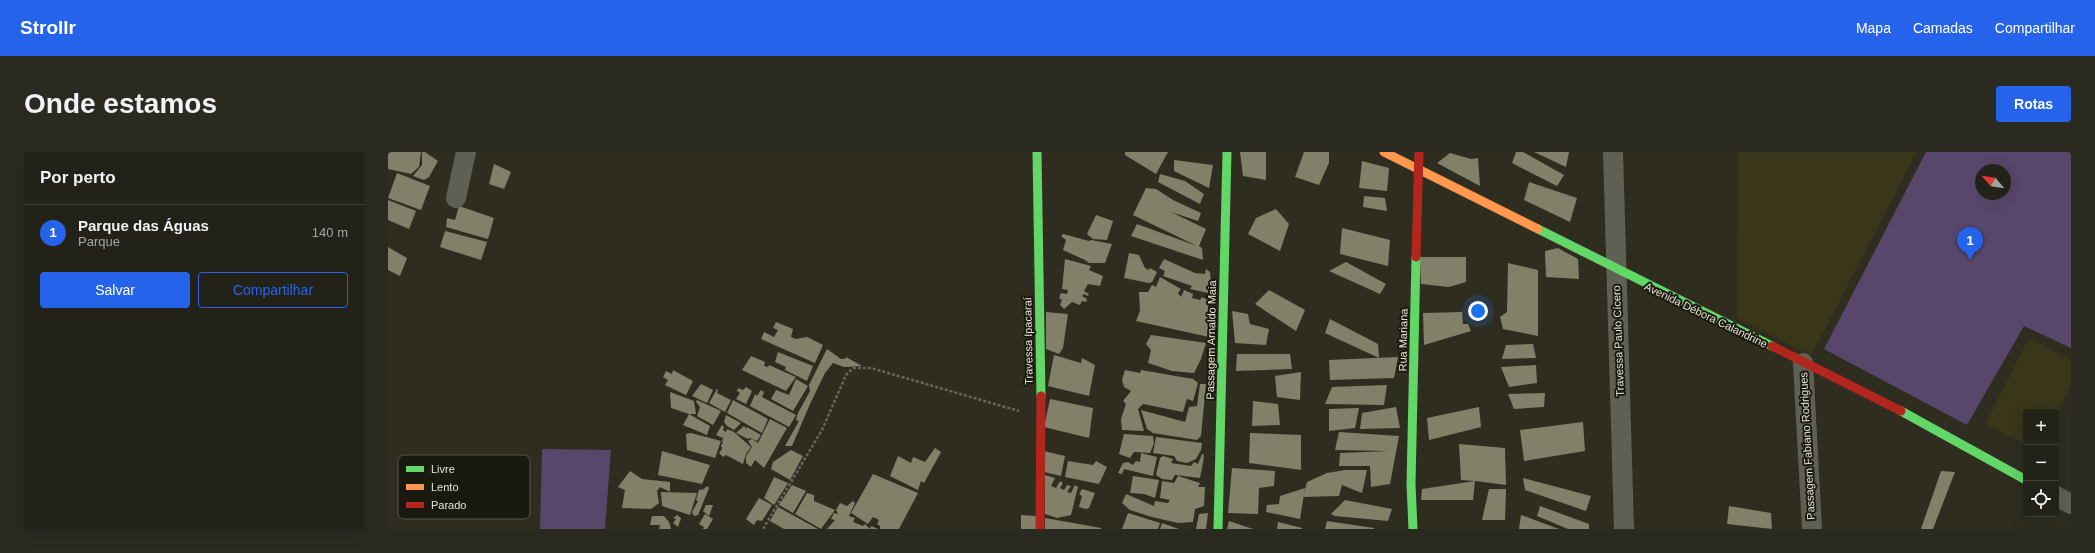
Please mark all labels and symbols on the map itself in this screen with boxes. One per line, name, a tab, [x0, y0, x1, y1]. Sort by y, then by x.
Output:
north arrow	[1975, 164, 2011, 200]
pin: 1	[1957, 227, 1983, 260]
street label: Passagem Arnaldo Maia	[1204, 279, 1218, 400]
street label: Avenida Débora Calandrine	[1643, 280, 1769, 350]
street label: Travessa Paulo Cícero	[1610, 285, 1626, 397]
street label: Travessa Ipacaraí	[1021, 297, 1035, 385]
your location	[1468, 301, 1488, 321]
street label: Rua Mariana	[1396, 308, 1410, 372]
street label: Passagem Fabiano Rodrigues	[1797, 371, 1817, 520]
legend	[398, 455, 530, 519]
text: Livre	[431, 463, 455, 475]
text: Lento	[431, 481, 459, 493]
text: Parado	[431, 499, 466, 511]

